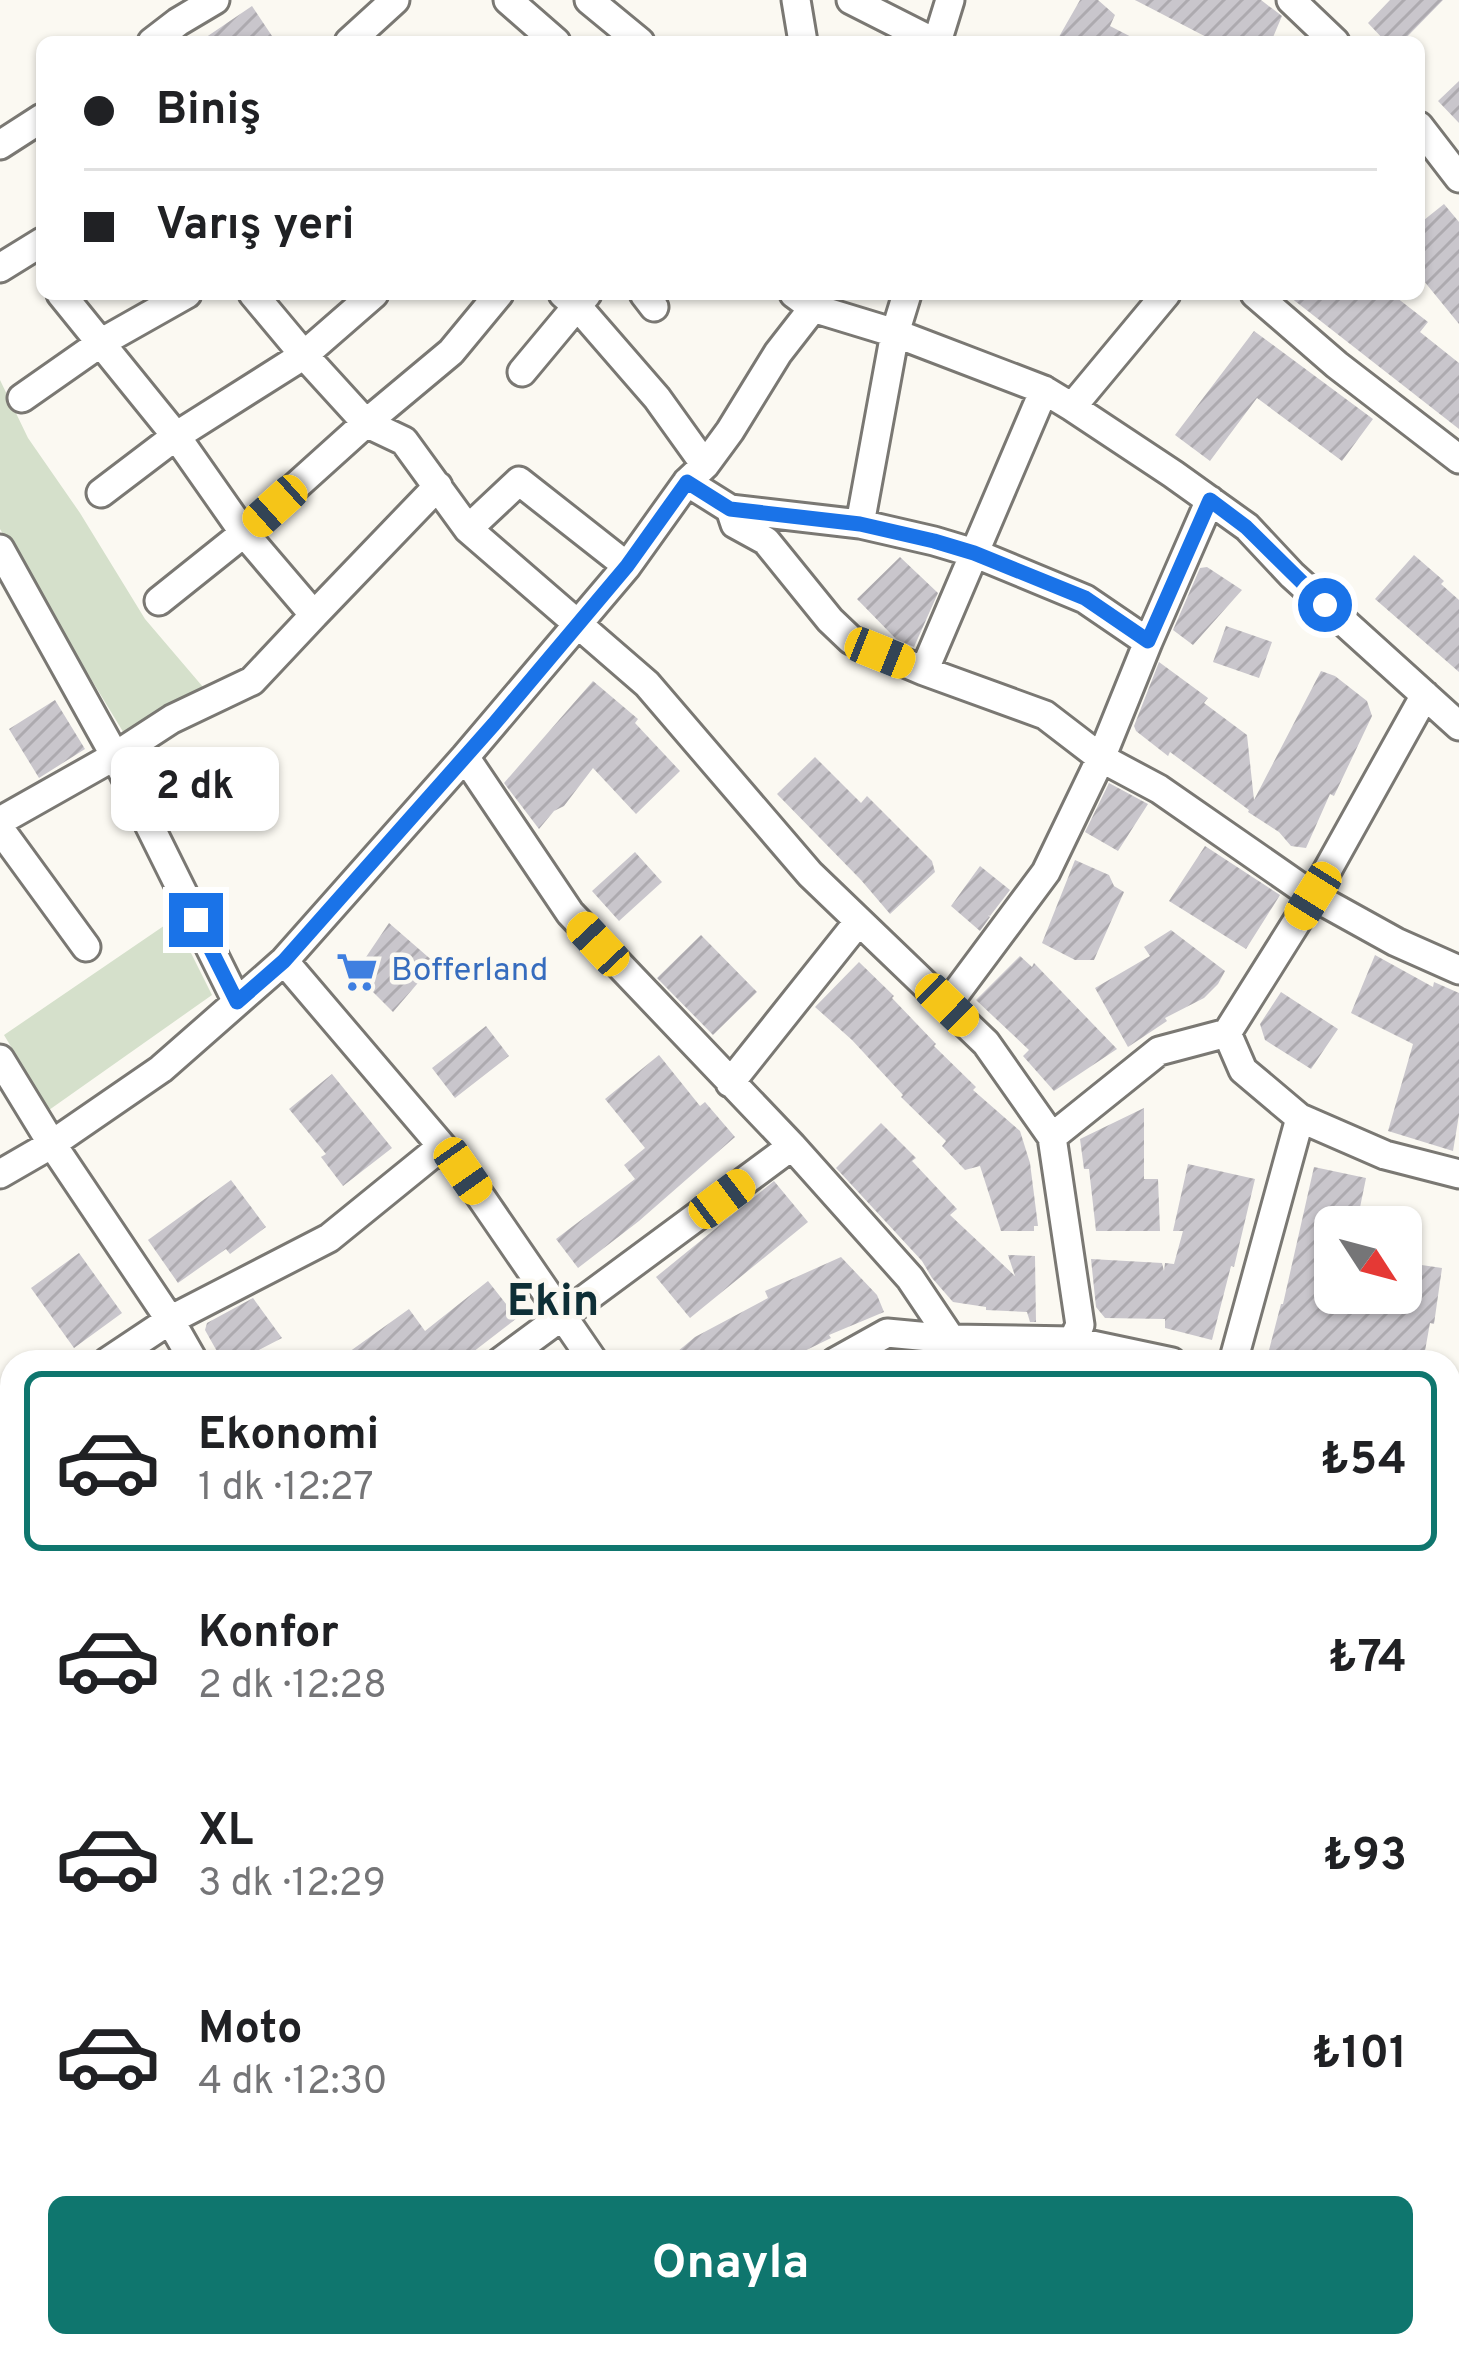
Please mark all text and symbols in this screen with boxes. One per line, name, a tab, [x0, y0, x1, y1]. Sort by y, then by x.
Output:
text: Biniş	[156, 83, 261, 140]
text: Varış yeri	[156, 198, 354, 255]
car	[236, 469, 314, 543]
route start	[1298, 578, 1352, 632]
car	[840, 623, 920, 683]
callout: 2 dk	[112, 746, 280, 830]
text: 2 dk	[156, 764, 234, 813]
car	[1279, 856, 1347, 936]
route end	[169, 893, 223, 947]
car	[560, 905, 636, 983]
supermarket icon: Bofferland	[334, 949, 380, 995]
place label: Bofferland	[391, 951, 548, 993]
car	[909, 967, 985, 1043]
car	[428, 1131, 498, 1211]
car	[682, 1163, 762, 1235]
north arrow	[1314, 1206, 1422, 1314]
map controls	[1314, 1206, 1422, 1314]
district label: Ekin	[507, 1275, 599, 1332]
icon: car	[54, 1407, 162, 1515]
text: Ekonomi	[198, 1408, 379, 1465]
text: ₺54	[1320, 1433, 1407, 1490]
text: 1 dk · 12:27	[198, 1465, 374, 1514]
icon: car	[54, 1605, 162, 1713]
text: Konfor	[198, 1606, 339, 1663]
text: ₺74	[1328, 1631, 1407, 1688]
text: 2 dk · 12:28	[198, 1663, 387, 1712]
icon: car	[54, 1803, 162, 1911]
text: XL	[198, 1804, 253, 1861]
text: ₺93	[1323, 1829, 1407, 1886]
text: 3 dk · 12:29	[198, 1861, 386, 1910]
icon: car	[54, 2001, 162, 2109]
text: Moto	[198, 2002, 302, 2059]
text: ₺101	[1312, 2027, 1407, 2084]
text: 4 dk · 12:30	[198, 2059, 388, 2108]
button: Onayla	[48, 2196, 1413, 2334]

